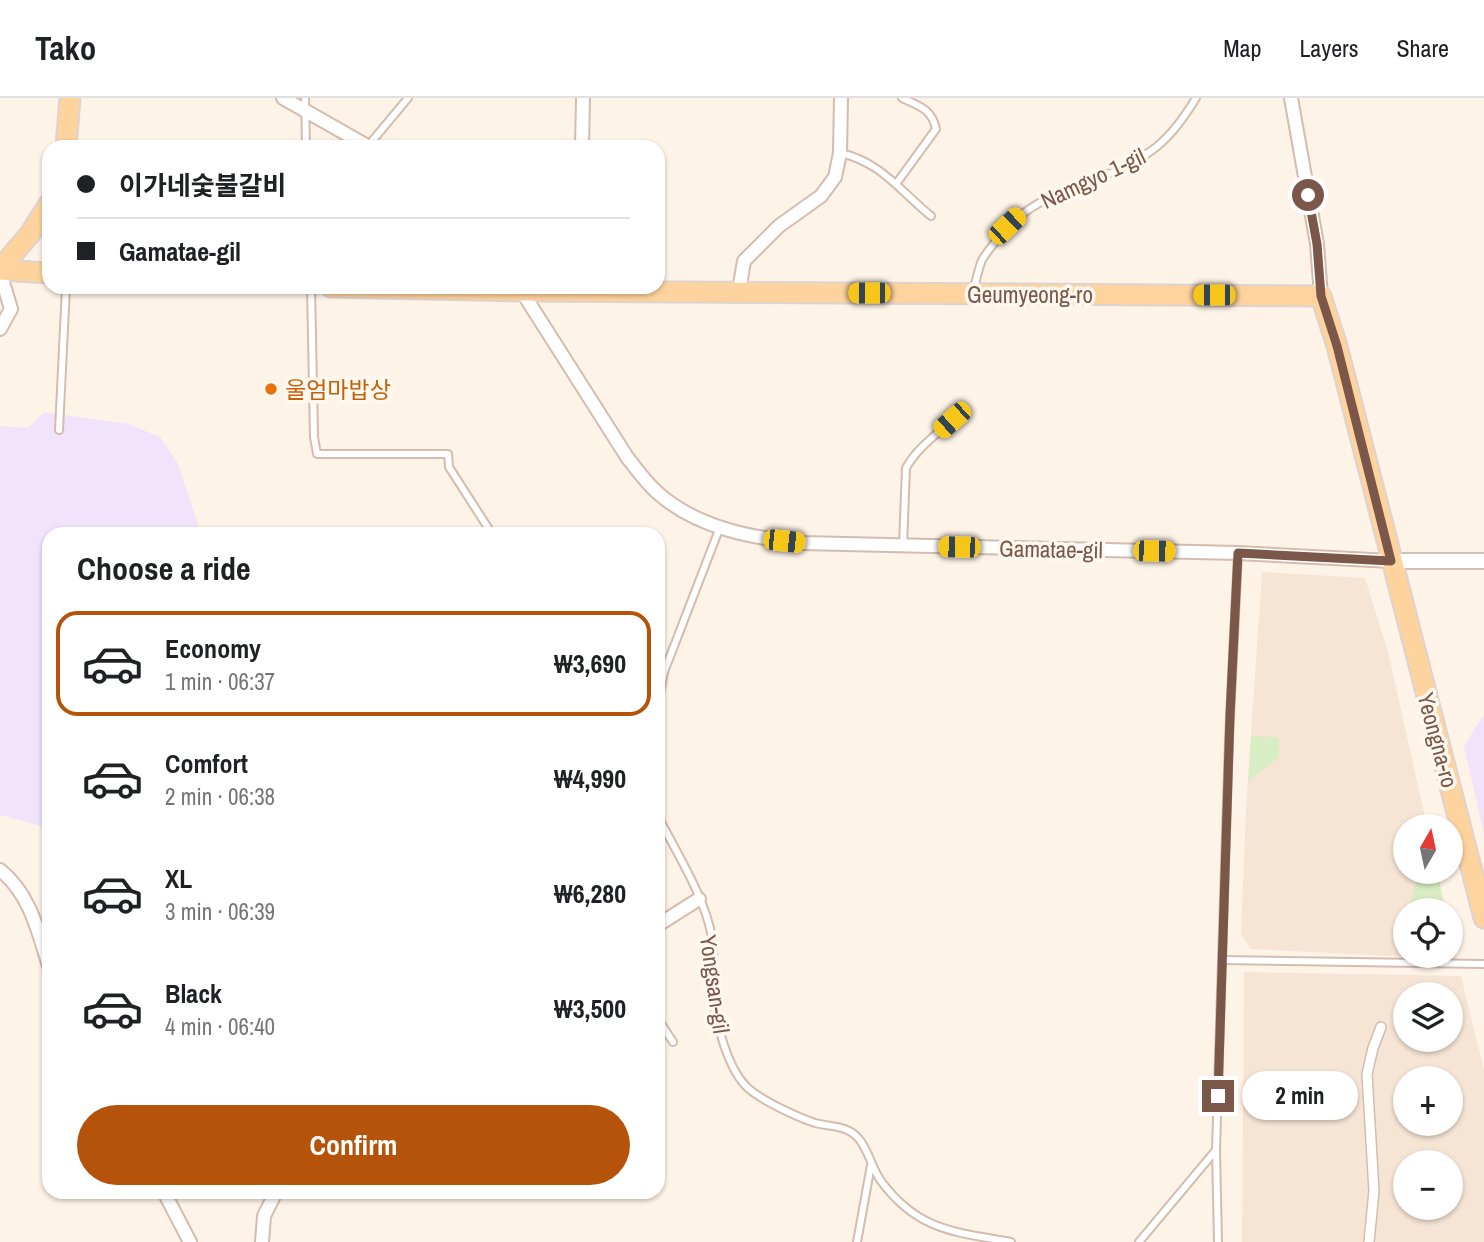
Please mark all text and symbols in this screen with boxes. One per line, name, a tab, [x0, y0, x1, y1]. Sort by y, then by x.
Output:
text: Tako	[35, 26, 96, 70]
text: Map	[1223, 32, 1261, 64]
text: Layers	[1299, 32, 1358, 64]
text: Share	[1396, 32, 1449, 64]
street label: Namgyo 1-gil	[1036, 140, 1150, 216]
text: 이가네숯불갈비	[119, 168, 286, 203]
route start	[1292, 179, 1324, 211]
car	[985, 204, 1030, 248]
text: Gamatae-gil	[119, 234, 241, 269]
street label: Geumyeong-ro	[967, 279, 1093, 310]
car	[849, 283, 891, 304]
car	[1194, 285, 1236, 306]
place label: 울엄마밥상	[285, 374, 391, 405]
marker: 울엄마밥상	[263, 381, 279, 397]
car	[930, 398, 975, 442]
car	[763, 528, 806, 554]
street label: Gamatae-gil	[999, 533, 1103, 565]
car	[938, 536, 981, 558]
car	[1133, 540, 1176, 562]
text: Choose a ride	[77, 547, 251, 590]
text: Economy	[165, 631, 261, 666]
icon: car	[81, 632, 144, 695]
text: ₩3,690	[554, 646, 626, 681]
text: 1 min · 06:37	[165, 666, 275, 697]
street label: Yeongna-ro	[1410, 689, 1466, 791]
text: Comfort	[165, 746, 248, 781]
icon: car	[81, 747, 144, 810]
text: ₩4,990	[554, 761, 626, 796]
text: 2 min · 06:38	[165, 781, 275, 812]
north arrow	[1393, 814, 1463, 884]
map controls	[1393, 814, 1463, 1220]
text: XL	[165, 861, 192, 896]
icon: car	[81, 862, 144, 925]
text: ₩6,280	[554, 876, 626, 911]
text: 3 min · 06:39	[165, 896, 275, 927]
button: locate	[1393, 898, 1463, 968]
street label: Yongsan-gil	[693, 933, 737, 1035]
text: Black	[165, 976, 222, 1011]
icon: car	[81, 977, 144, 1040]
button: layers	[1393, 982, 1463, 1052]
text: ₩3,500	[554, 991, 626, 1026]
text: 4 min · 06:40	[165, 1011, 275, 1042]
button: +	[1393, 1066, 1463, 1136]
callout: 2 min	[1242, 1072, 1358, 1121]
route end	[1202, 1080, 1234, 1112]
text: 2 min	[1275, 1080, 1325, 1111]
button: Confirm	[77, 1105, 630, 1185]
button: −	[1393, 1150, 1463, 1220]

